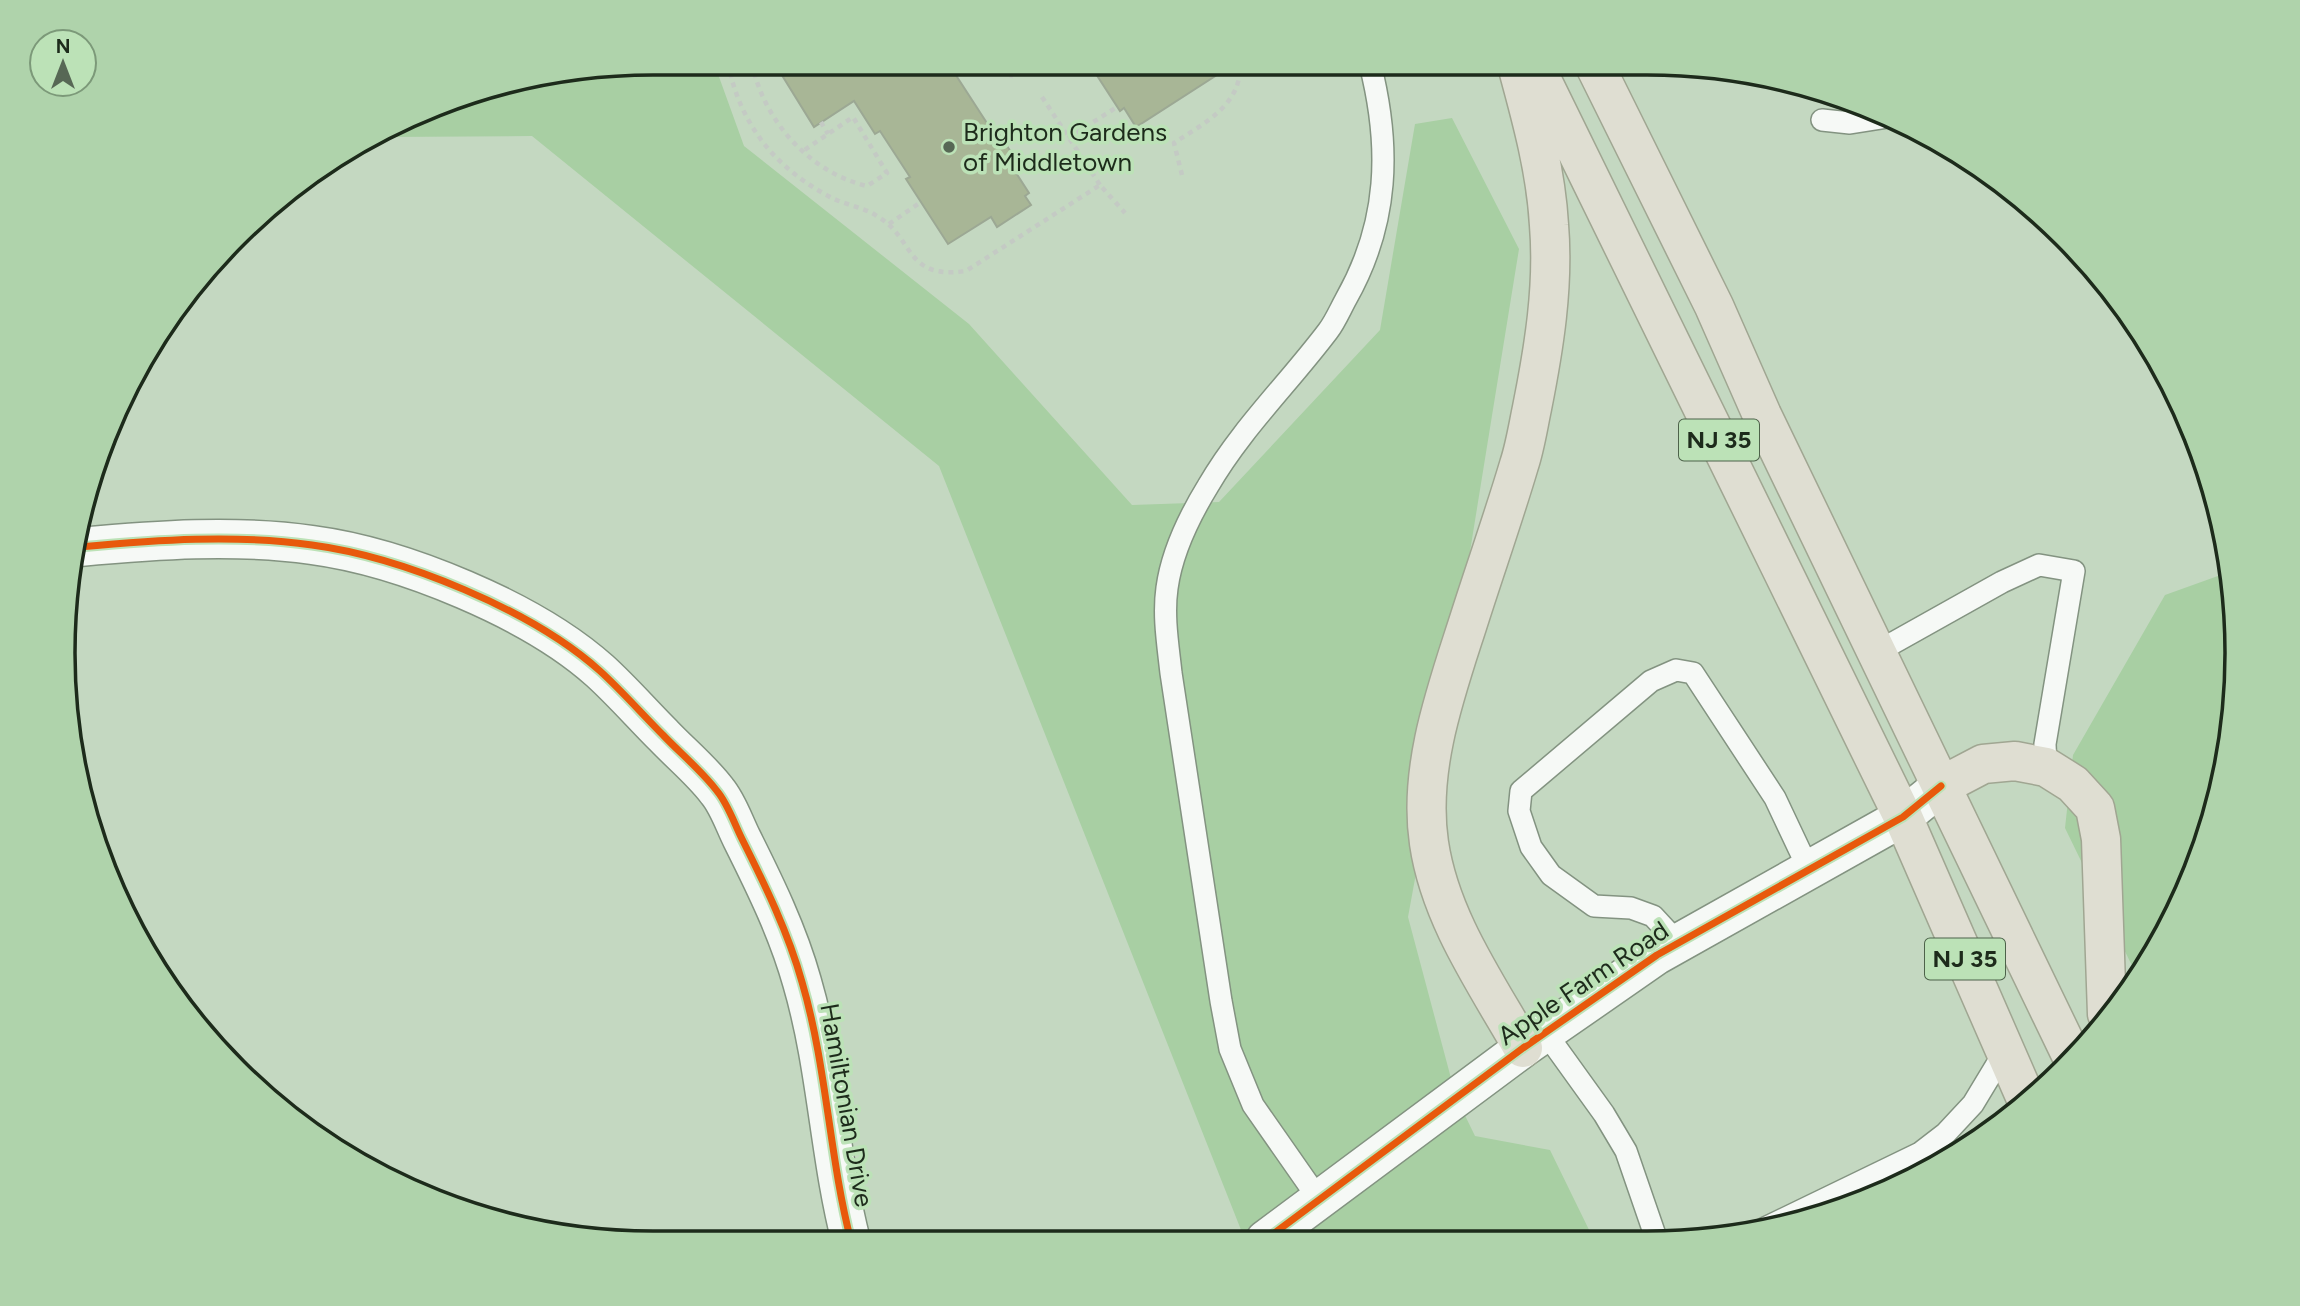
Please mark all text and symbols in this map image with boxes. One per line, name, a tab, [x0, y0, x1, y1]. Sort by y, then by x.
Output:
north arrow	[28, 28, 98, 98]
text: N	[56, 35, 70, 58]
place label: Brighton Gardens of Middletown	[963, 116, 1167, 178]
marker: Brighton Gardens of Middletown	[941, 139, 957, 155]
road number: NJ 35	[1679, 419, 1759, 460]
street label: Apple Farm Road	[1492, 914, 1674, 1052]
road number: NJ 35	[1925, 939, 2005, 979]
street label: Hamiltonian Drive	[813, 1001, 881, 1209]

